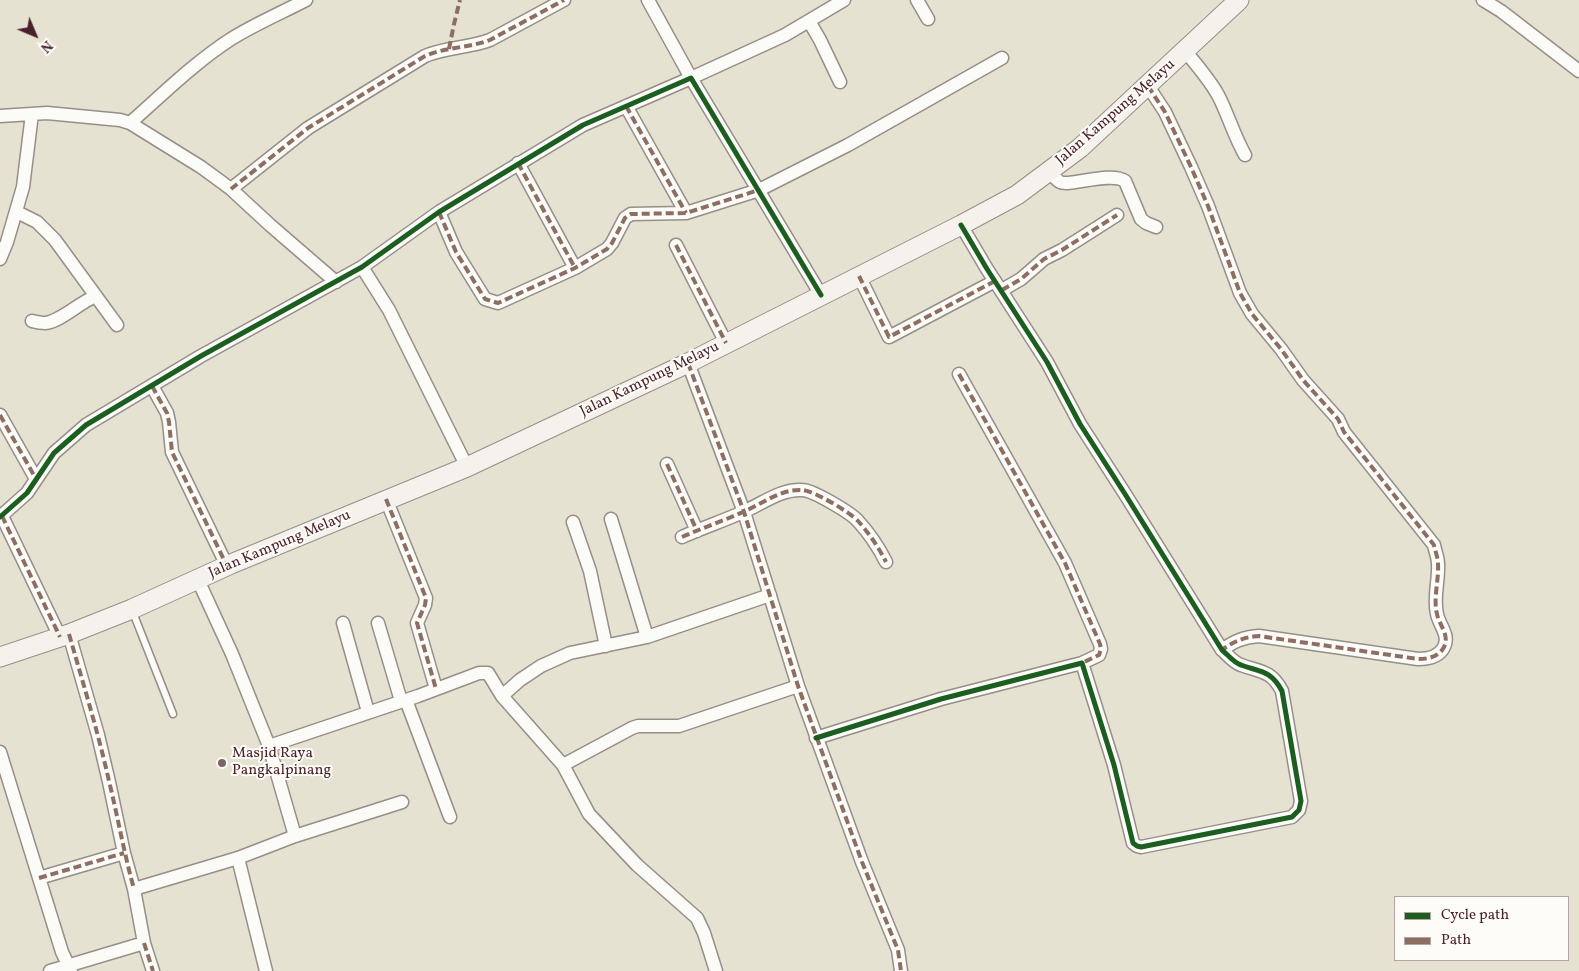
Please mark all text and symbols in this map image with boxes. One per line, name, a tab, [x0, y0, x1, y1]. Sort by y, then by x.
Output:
north arrow	[10, 10, 60, 60]
text: N	[36, 36, 56, 56]
street label: Jalan Kampung Melayu	[1052, 56, 1180, 170]
street label: Jalan Kampung Melayu	[577, 338, 723, 422]
street label: Jalan Kampung Melayu	[206, 507, 354, 583]
place label: Masjid Raya Pangkalpinang	[232, 745, 331, 780]
marker: Masjid Raya Pangkalpinang	[216, 757, 228, 769]
legend	[1394, 896, 1569, 961]
text: Cycle path	[1441, 905, 1509, 926]
text: Path	[1441, 930, 1471, 951]

